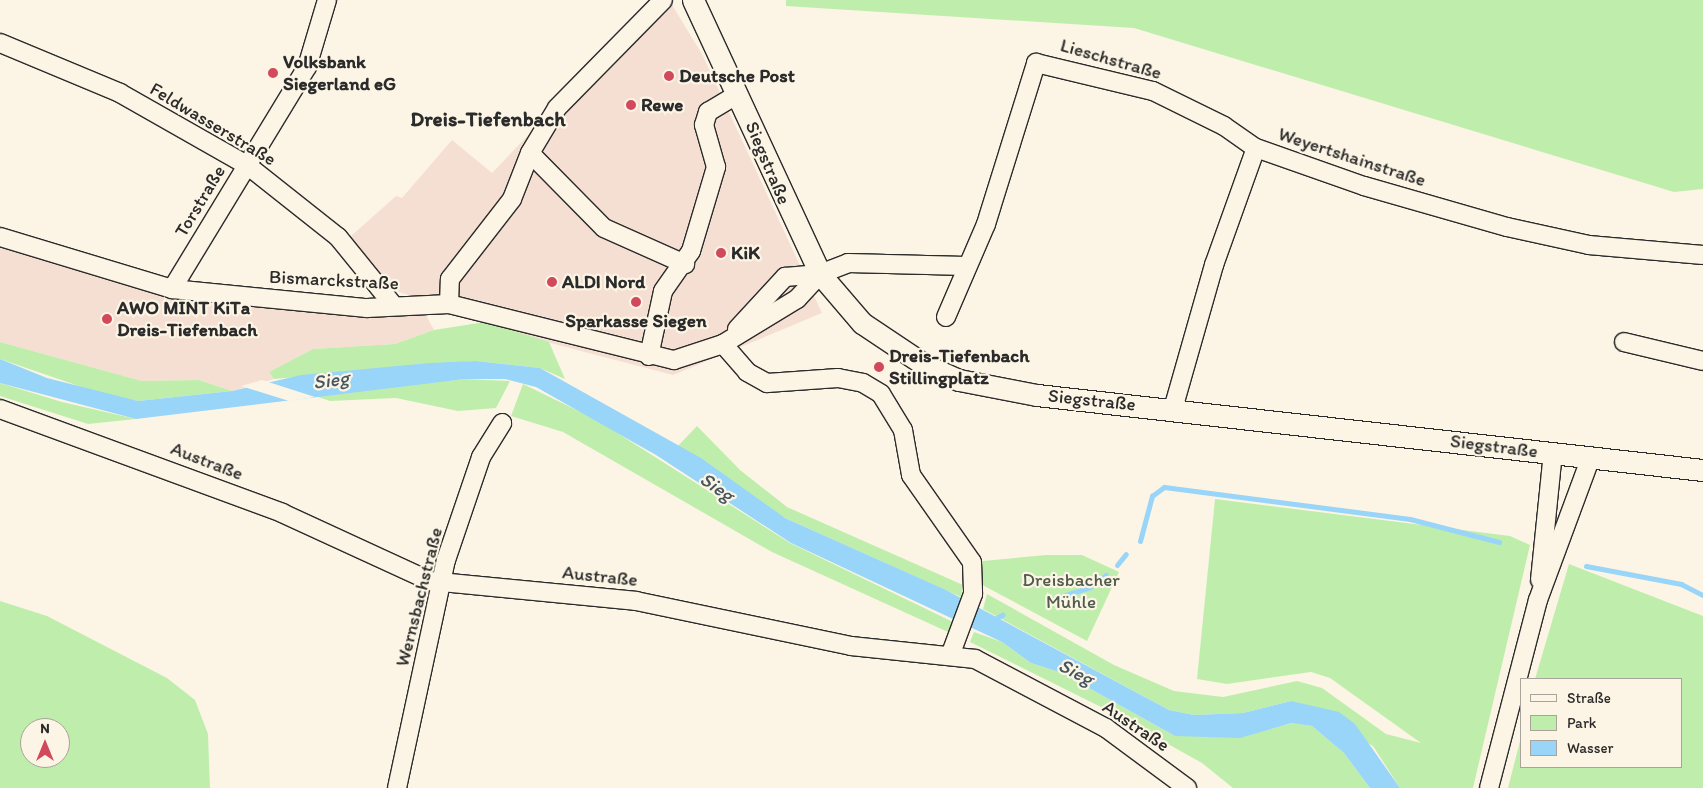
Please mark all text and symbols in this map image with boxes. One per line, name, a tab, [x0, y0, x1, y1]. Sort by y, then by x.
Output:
street label: Lieschstraße	[1058, 34, 1164, 84]
place label: Volksbank Siegerland eG	[283, 51, 396, 95]
place label: Deutsche Post	[679, 65, 795, 87]
marker: Volksbank Siegerland eG	[267, 67, 279, 79]
marker: Deutsche Post	[663, 70, 675, 82]
street label: Feldwasserstraße	[146, 77, 280, 171]
place label: Rewe	[641, 94, 683, 116]
marker: Rewe	[625, 99, 637, 111]
district label: Dreis-Tiefenbach	[410, 106, 566, 132]
street label: Siegstraße	[740, 118, 796, 208]
street label: Weyertshainstraße	[1275, 122, 1429, 192]
street label: Torstraße	[170, 161, 230, 241]
place label: KiK	[731, 242, 760, 264]
marker: KiK	[715, 247, 727, 259]
street label: Bismarckstraße	[269, 265, 399, 295]
place label: ALDI Nord	[562, 271, 645, 293]
marker: ALDI Nord	[546, 276, 558, 288]
marker: Sparkasse Siegen	[630, 296, 642, 308]
place label: AWO MINT KiTa Dreis-Tiefenbach	[117, 297, 258, 341]
place label: Sparkasse Siegen	[566, 310, 706, 332]
marker: AWO MINT KiTa Dreis-Tiefenbach	[101, 313, 113, 325]
place label: Dreis-Tiefenbach Stillingplatz	[889, 345, 1030, 389]
marker: Dreis-Tiefenbach Stillingplatz	[873, 361, 885, 373]
water label: Sieg	[311, 366, 351, 394]
street label: Siegstraße	[1047, 384, 1137, 416]
street label: Siegstraße	[1449, 429, 1539, 463]
street label: Austraße	[168, 437, 246, 485]
water label: Sieg	[695, 467, 739, 507]
street label: Wernsbachstraße	[391, 525, 447, 669]
street label: Austraße	[561, 561, 639, 591]
park label: Dreisbacher Mühle	[1022, 569, 1120, 613]
water label: Sieg	[1054, 653, 1098, 691]
legend	[1520, 678, 1683, 768]
text: Straße	[1567, 689, 1611, 707]
street label: Austraße	[1098, 695, 1174, 757]
text: Park	[1567, 714, 1597, 732]
north arrow	[20, 718, 70, 768]
text: N	[40, 720, 50, 737]
text: Wasser	[1567, 739, 1614, 757]

